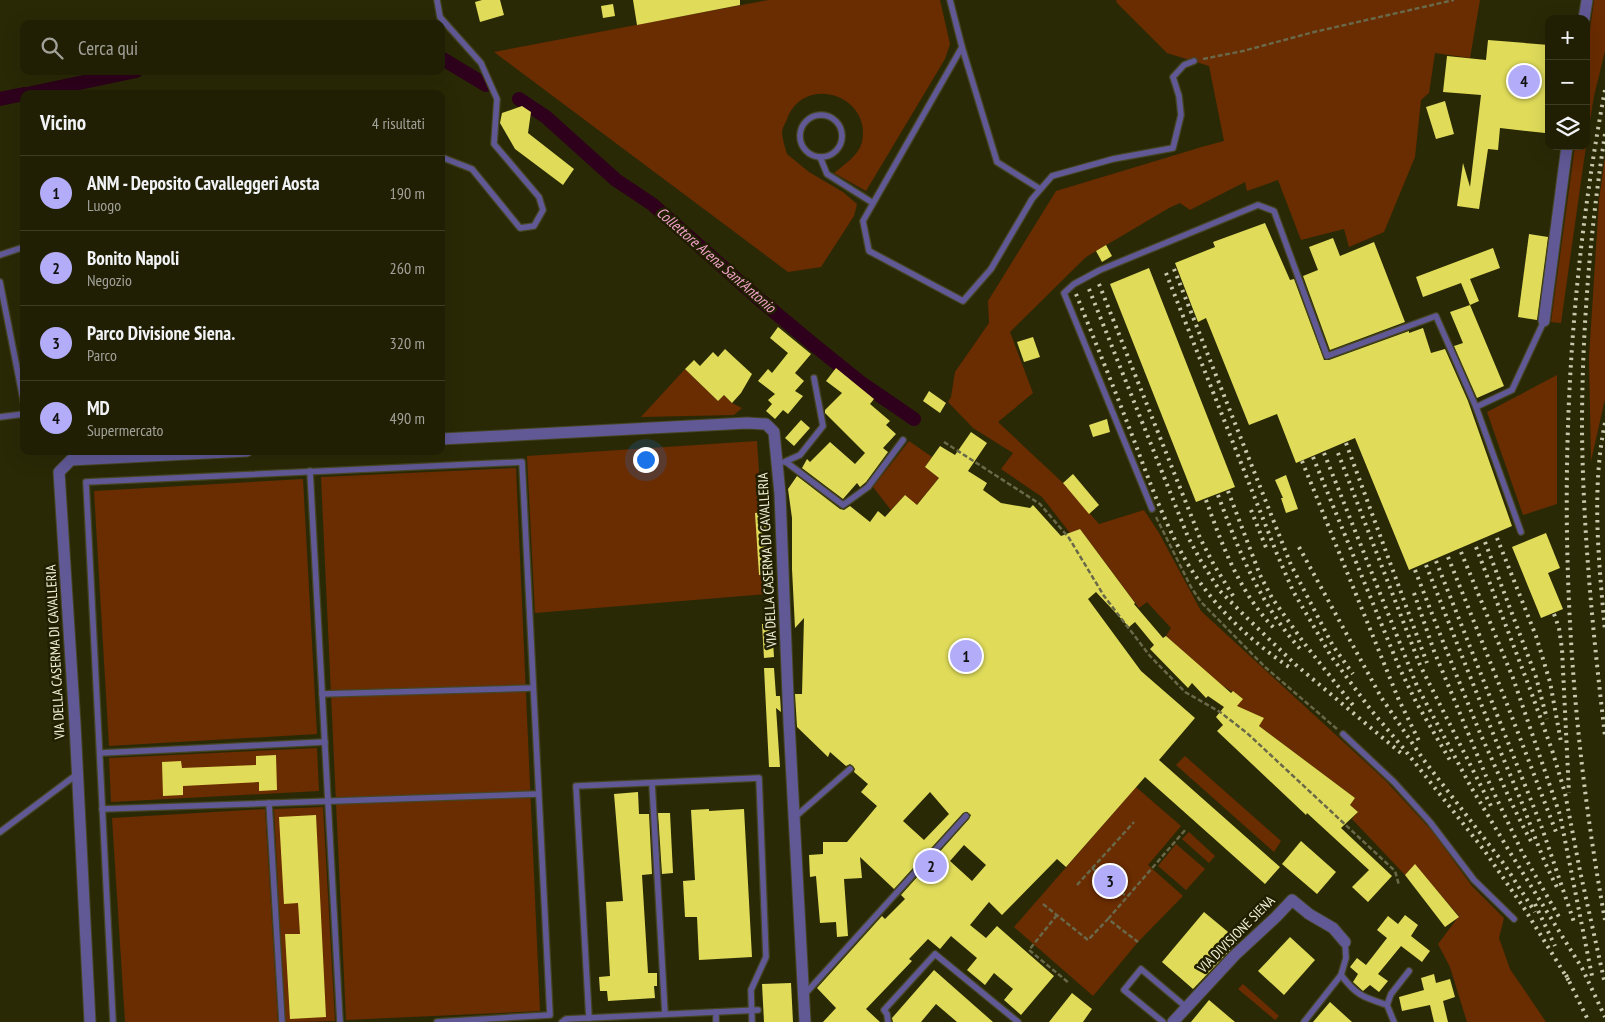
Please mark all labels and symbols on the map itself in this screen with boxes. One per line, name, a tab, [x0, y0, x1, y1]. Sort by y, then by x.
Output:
pin: 4	[1508, 62, 1540, 100]
water label: Collettore Arena Sant'Antonio	[653, 203, 781, 318]
your location	[633, 447, 659, 473]
street label: VIA DELLA CASERMA DI CAVALLERIA	[753, 472, 781, 649]
street label: VIA DELLA CASERMA DI CAVALLERIA	[41, 564, 69, 741]
pin: 1	[950, 637, 982, 675]
pin: 2	[915, 847, 947, 885]
pin: 3	[1094, 862, 1126, 900]
street label: VIA DIVISIONE SIENA	[1193, 891, 1279, 977]

